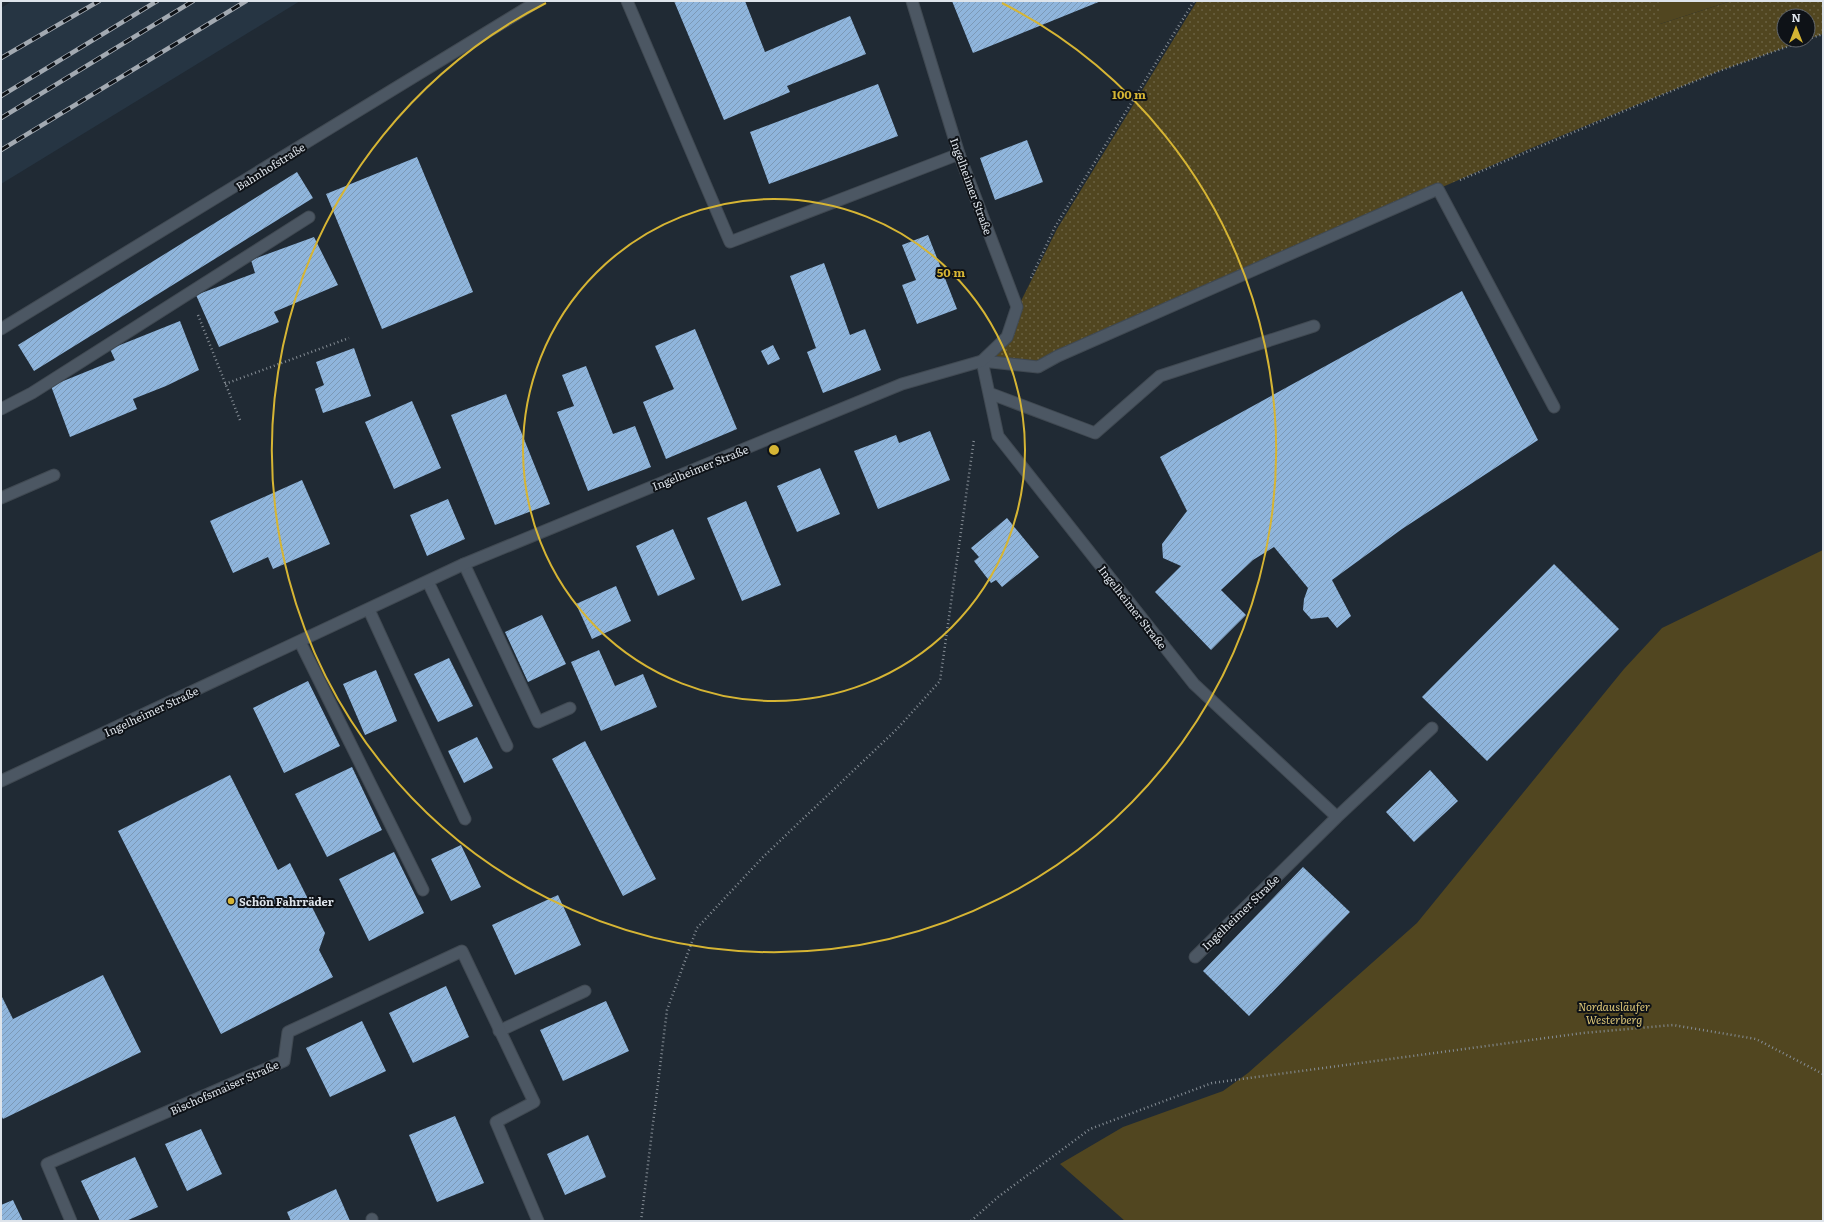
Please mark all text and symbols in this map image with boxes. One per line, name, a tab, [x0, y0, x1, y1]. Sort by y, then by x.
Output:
north arrow	[1776, 8, 1816, 48]
text: N	[1791, 9, 1801, 25]
text: 100 m	[1112, 85, 1146, 103]
street label: Ingelheimer Straße	[947, 135, 997, 237]
street label: Bahnhofstraße	[232, 138, 308, 194]
text: 50 m	[937, 263, 965, 281]
street label: Ingelheimer Straße	[650, 440, 751, 494]
centre of rings	[767, 443, 781, 457]
street label: Ingelheimer Straße	[1095, 562, 1171, 652]
street label: Ingelheimer Straße	[101, 682, 201, 740]
street label: Ingelheimer Straße	[1198, 871, 1282, 953]
place label: Schön Fahrräder	[239, 893, 334, 909]
marker: Schön Fahrräder	[226, 896, 236, 906]
park label: Nordausläufer Westerberg	[1578, 998, 1650, 1027]
street label: Bischofsmaiser Straße	[167, 1056, 281, 1118]

